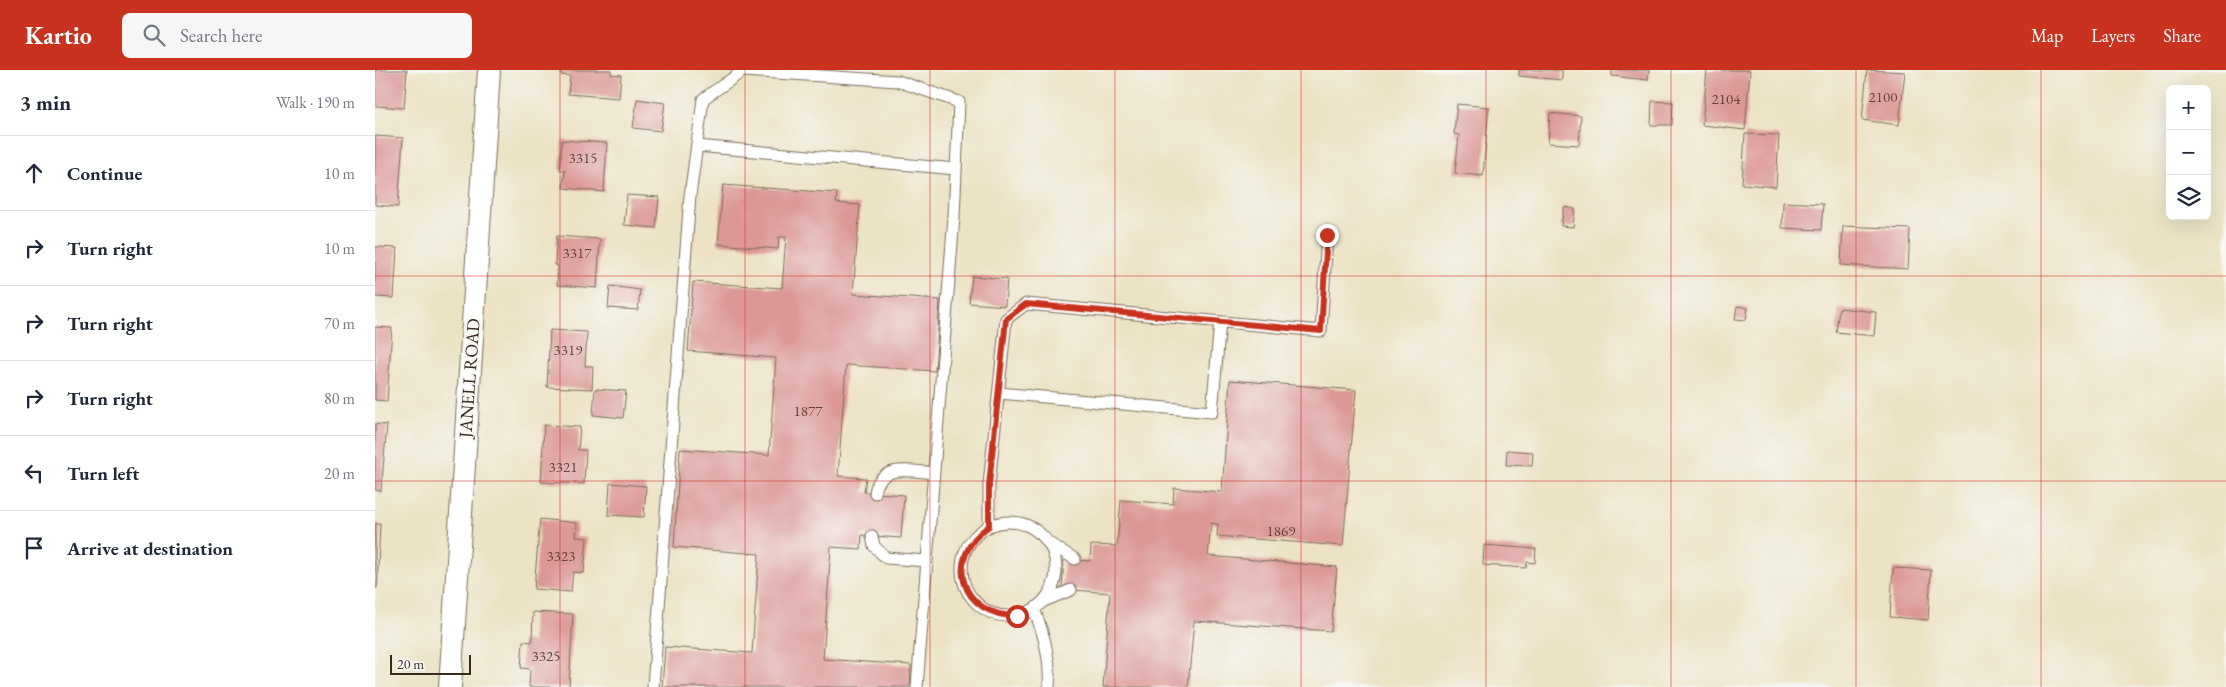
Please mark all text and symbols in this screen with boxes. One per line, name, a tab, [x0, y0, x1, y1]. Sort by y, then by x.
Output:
search box	[122, 13, 472, 58]
text: Kartio	[25, 20, 92, 51]
icon: search	[140, 21, 168, 49]
text: Search here	[180, 23, 262, 48]
text: Map	[2031, 24, 2063, 47]
text: Layers	[2091, 24, 2135, 47]
text: Share	[2163, 24, 2201, 47]
map controls	[2166, 85, 2211, 220]
button: +	[2166, 85, 2211, 130]
house number: 2100	[1869, 87, 1897, 106]
text: 3 min	[20, 89, 71, 116]
house number: 2104	[1712, 89, 1741, 108]
text: Walk · 190 m	[276, 92, 355, 113]
button: −	[2166, 130, 2211, 175]
house number: 3315	[569, 148, 597, 167]
icon: ahead	[20, 159, 48, 187]
text: Continue	[67, 161, 142, 186]
text: 10 m	[324, 163, 355, 184]
button: layers	[2166, 175, 2211, 220]
route end	[1316, 224, 1339, 247]
icon: right	[20, 234, 48, 262]
text: Turn right	[67, 236, 153, 261]
text: 10 m	[324, 238, 355, 259]
house number: 3317	[563, 243, 592, 262]
icon: right	[20, 309, 48, 337]
text: Turn right	[67, 311, 153, 336]
text: 70 m	[324, 313, 355, 334]
street label: JANELL ROAD	[453, 318, 485, 440]
house number: 3319	[554, 340, 582, 359]
icon: right	[20, 384, 48, 412]
text: Turn right	[67, 386, 153, 411]
text: 80 m	[324, 388, 355, 409]
house number: 1877	[794, 401, 823, 420]
house number: 3321	[549, 457, 577, 476]
icon: left	[20, 459, 48, 487]
text: Turn left	[67, 461, 139, 486]
text: 20 m	[324, 463, 355, 484]
house number: 1869	[1267, 521, 1295, 540]
icon: arrive	[20, 534, 48, 562]
text: Arrive at destination	[67, 536, 233, 561]
house number: 3323	[547, 546, 575, 565]
route start	[1006, 605, 1029, 628]
house number: 3325	[532, 646, 560, 665]
scale bar	[390, 652, 471, 675]
text: 20 m	[397, 655, 424, 673]

